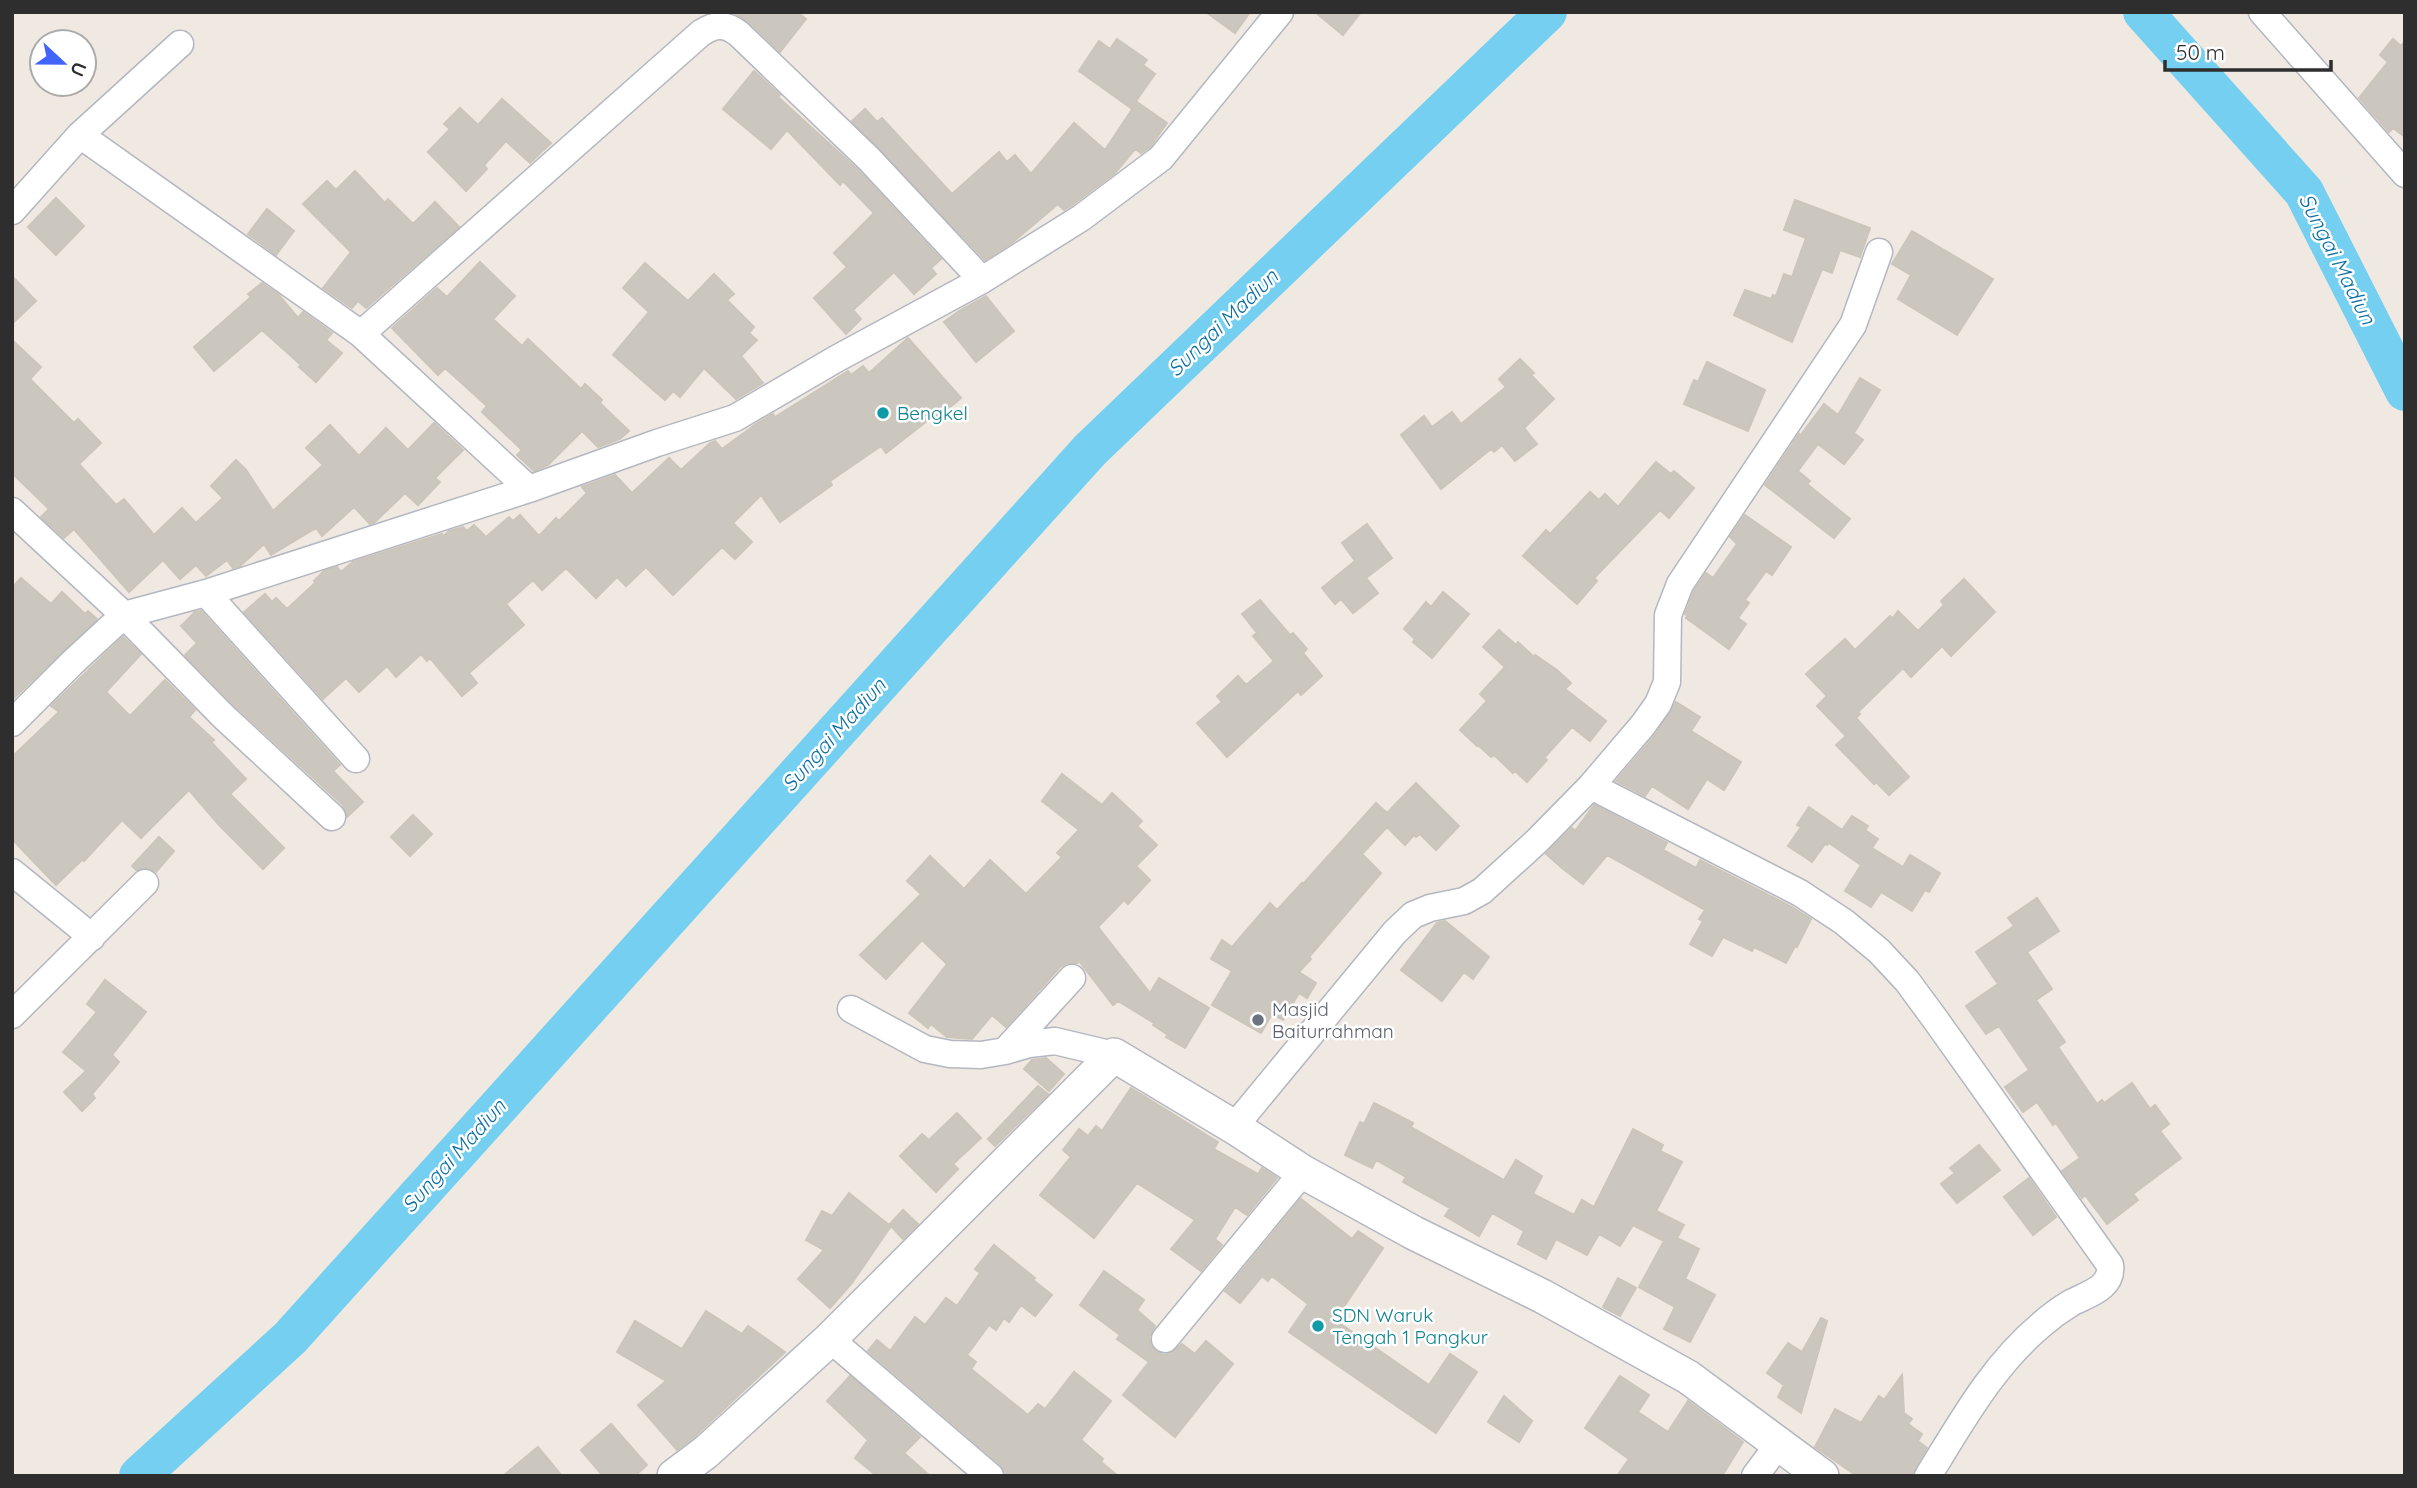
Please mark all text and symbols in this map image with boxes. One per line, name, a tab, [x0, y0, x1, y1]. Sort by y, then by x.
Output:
north arrow	[28, 28, 98, 98]
scale bar	[2165, 28, 2331, 72]
text: 50 m	[2176, 39, 2225, 65]
text: U	[65, 59, 92, 80]
water label: Sungai Madiun	[2294, 189, 2382, 329]
water label: Sungai Madiun	[1162, 263, 1283, 381]
place label: Bengkel	[897, 401, 968, 425]
marker: Bengkel	[875, 405, 891, 421]
water label: Sungai Madiun	[776, 672, 891, 796]
place label: Masjid Baiturrahman	[1272, 997, 1394, 1043]
marker: Masjid Baiturrahman	[1250, 1012, 1266, 1028]
water label: Sungai Madiun	[396, 1093, 511, 1217]
place label: SDN Waruk Tengah 1 Pangkur	[1332, 1303, 1489, 1349]
marker: SDN Waruk Tengah 1 Pangkur	[1310, 1318, 1326, 1334]

